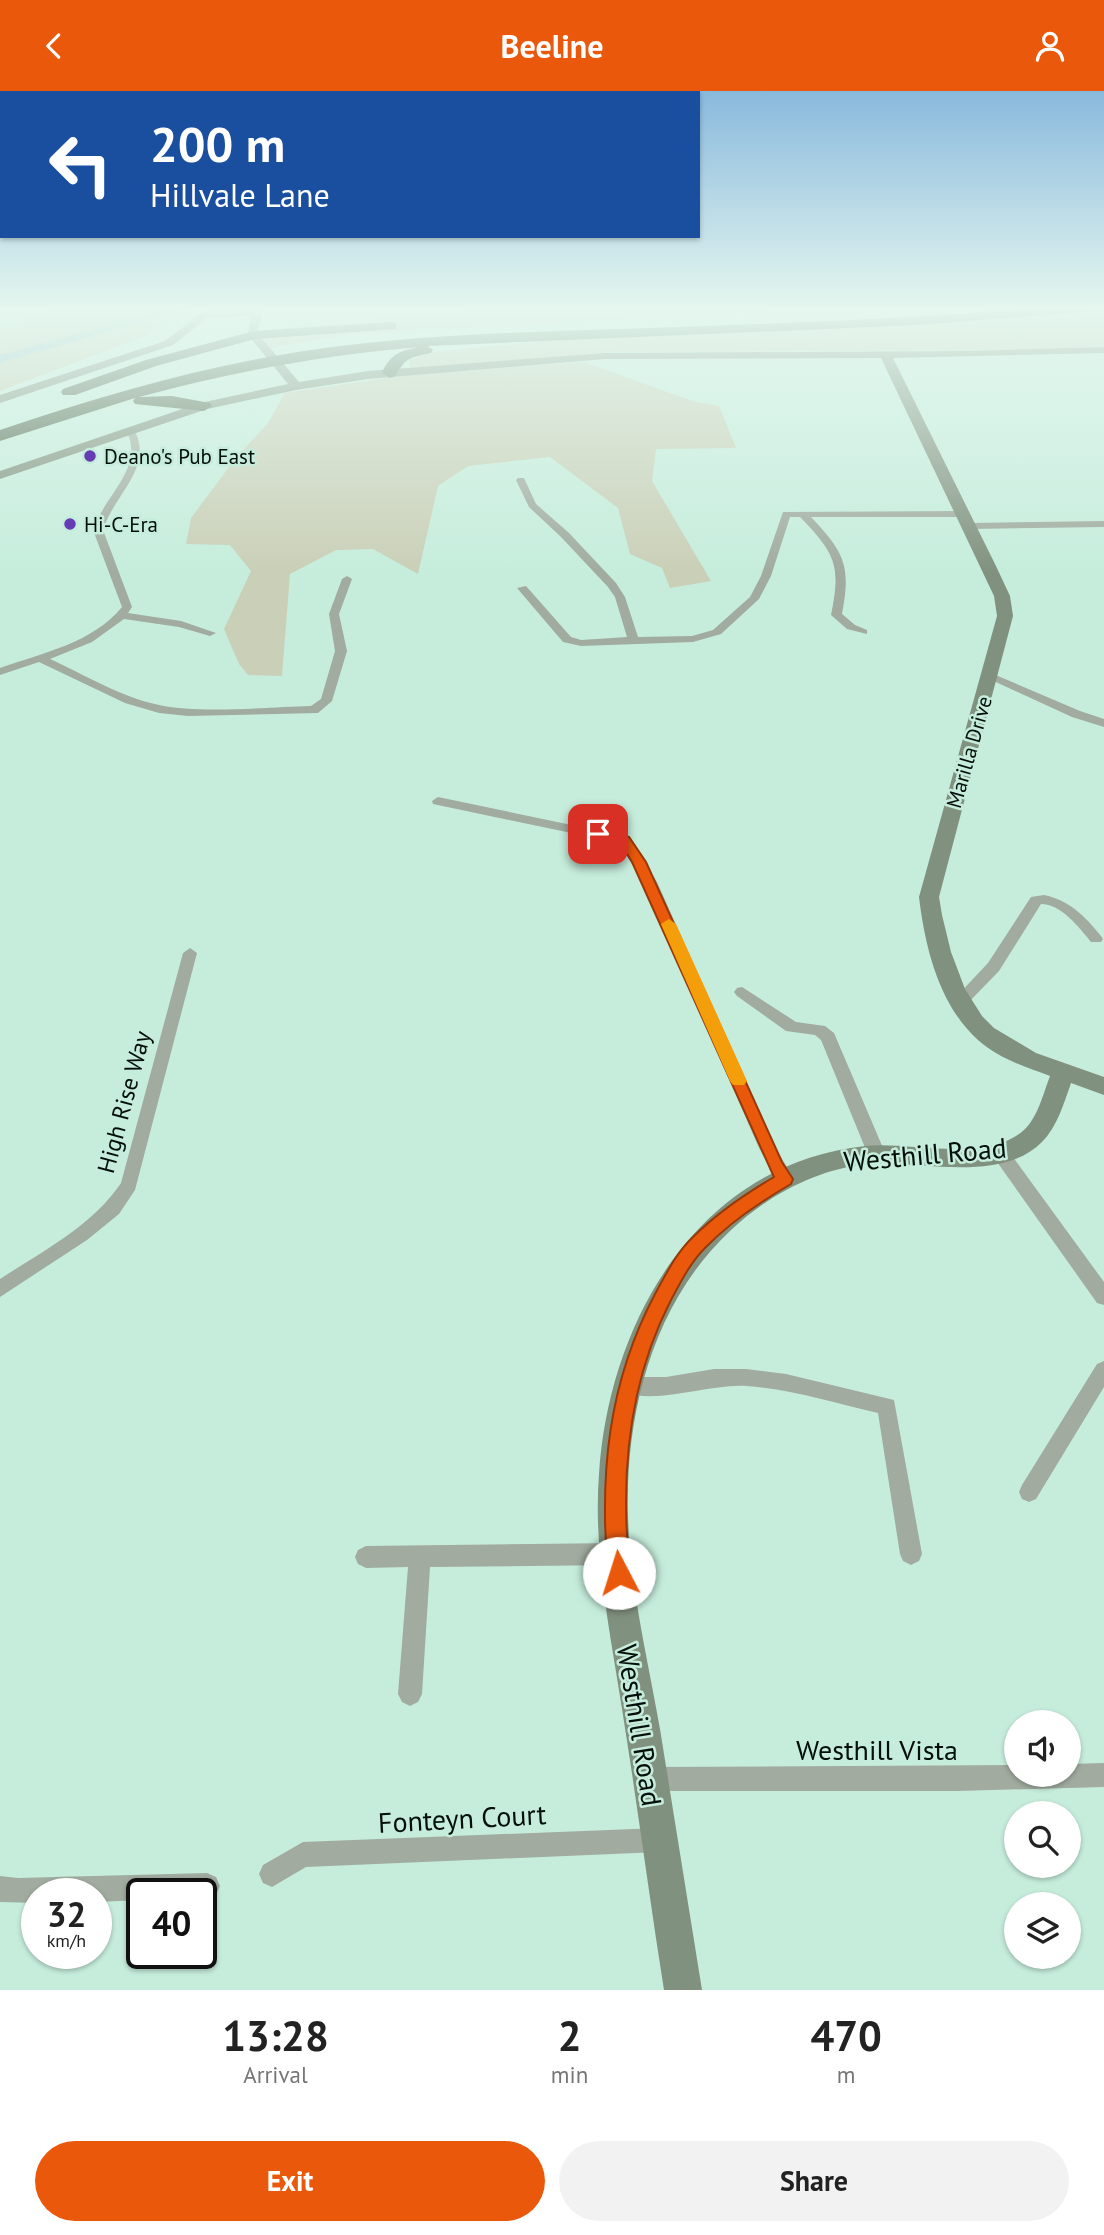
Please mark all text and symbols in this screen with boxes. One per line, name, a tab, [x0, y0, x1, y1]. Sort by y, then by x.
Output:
text: Beeline	[501, 25, 603, 67]
icon: back	[35, 27, 73, 65]
icon: person	[1031, 27, 1069, 65]
text: 200 m	[150, 112, 285, 176]
icon: left	[35, 119, 126, 210]
text: Hillvale Lane	[150, 174, 330, 216]
place label: Deano's Pub East	[104, 443, 255, 470]
marker: Deano's Pub East	[82, 448, 98, 464]
place label: Hi-C-Era	[84, 511, 158, 538]
marker: Hi-C-Era	[62, 516, 78, 532]
street label: Marilla Drive	[940, 693, 998, 811]
pin	[568, 804, 628, 864]
icon: arrive	[579, 815, 617, 853]
street label: High Rise Way	[90, 1028, 158, 1176]
street label: Westhill Road	[842, 1128, 1008, 1180]
position arrow	[582, 1536, 656, 1610]
street label: Westhill Road	[609, 1641, 671, 1809]
map controls	[1004, 1710, 1081, 1969]
button: sound	[1004, 1710, 1081, 1787]
street label: Westhill Vista	[796, 1731, 958, 1768]
street label: Fonteyn Court	[377, 1795, 548, 1841]
button: search	[1004, 1801, 1081, 1878]
speed limit sign: 40	[126, 1878, 217, 1969]
text: 32	[47, 1891, 86, 1937]
button: layers	[1004, 1892, 1081, 1969]
text: km/h	[47, 1929, 86, 1952]
text: 13:28	[222, 2008, 329, 2063]
text: 2	[558, 2008, 581, 2063]
text: 470	[810, 2008, 882, 2063]
text: Arrival	[243, 2060, 308, 2089]
text: min	[551, 2060, 588, 2089]
text: m	[837, 2060, 855, 2089]
button: Exit	[35, 2141, 545, 2221]
button: Share	[559, 2141, 1069, 2221]

